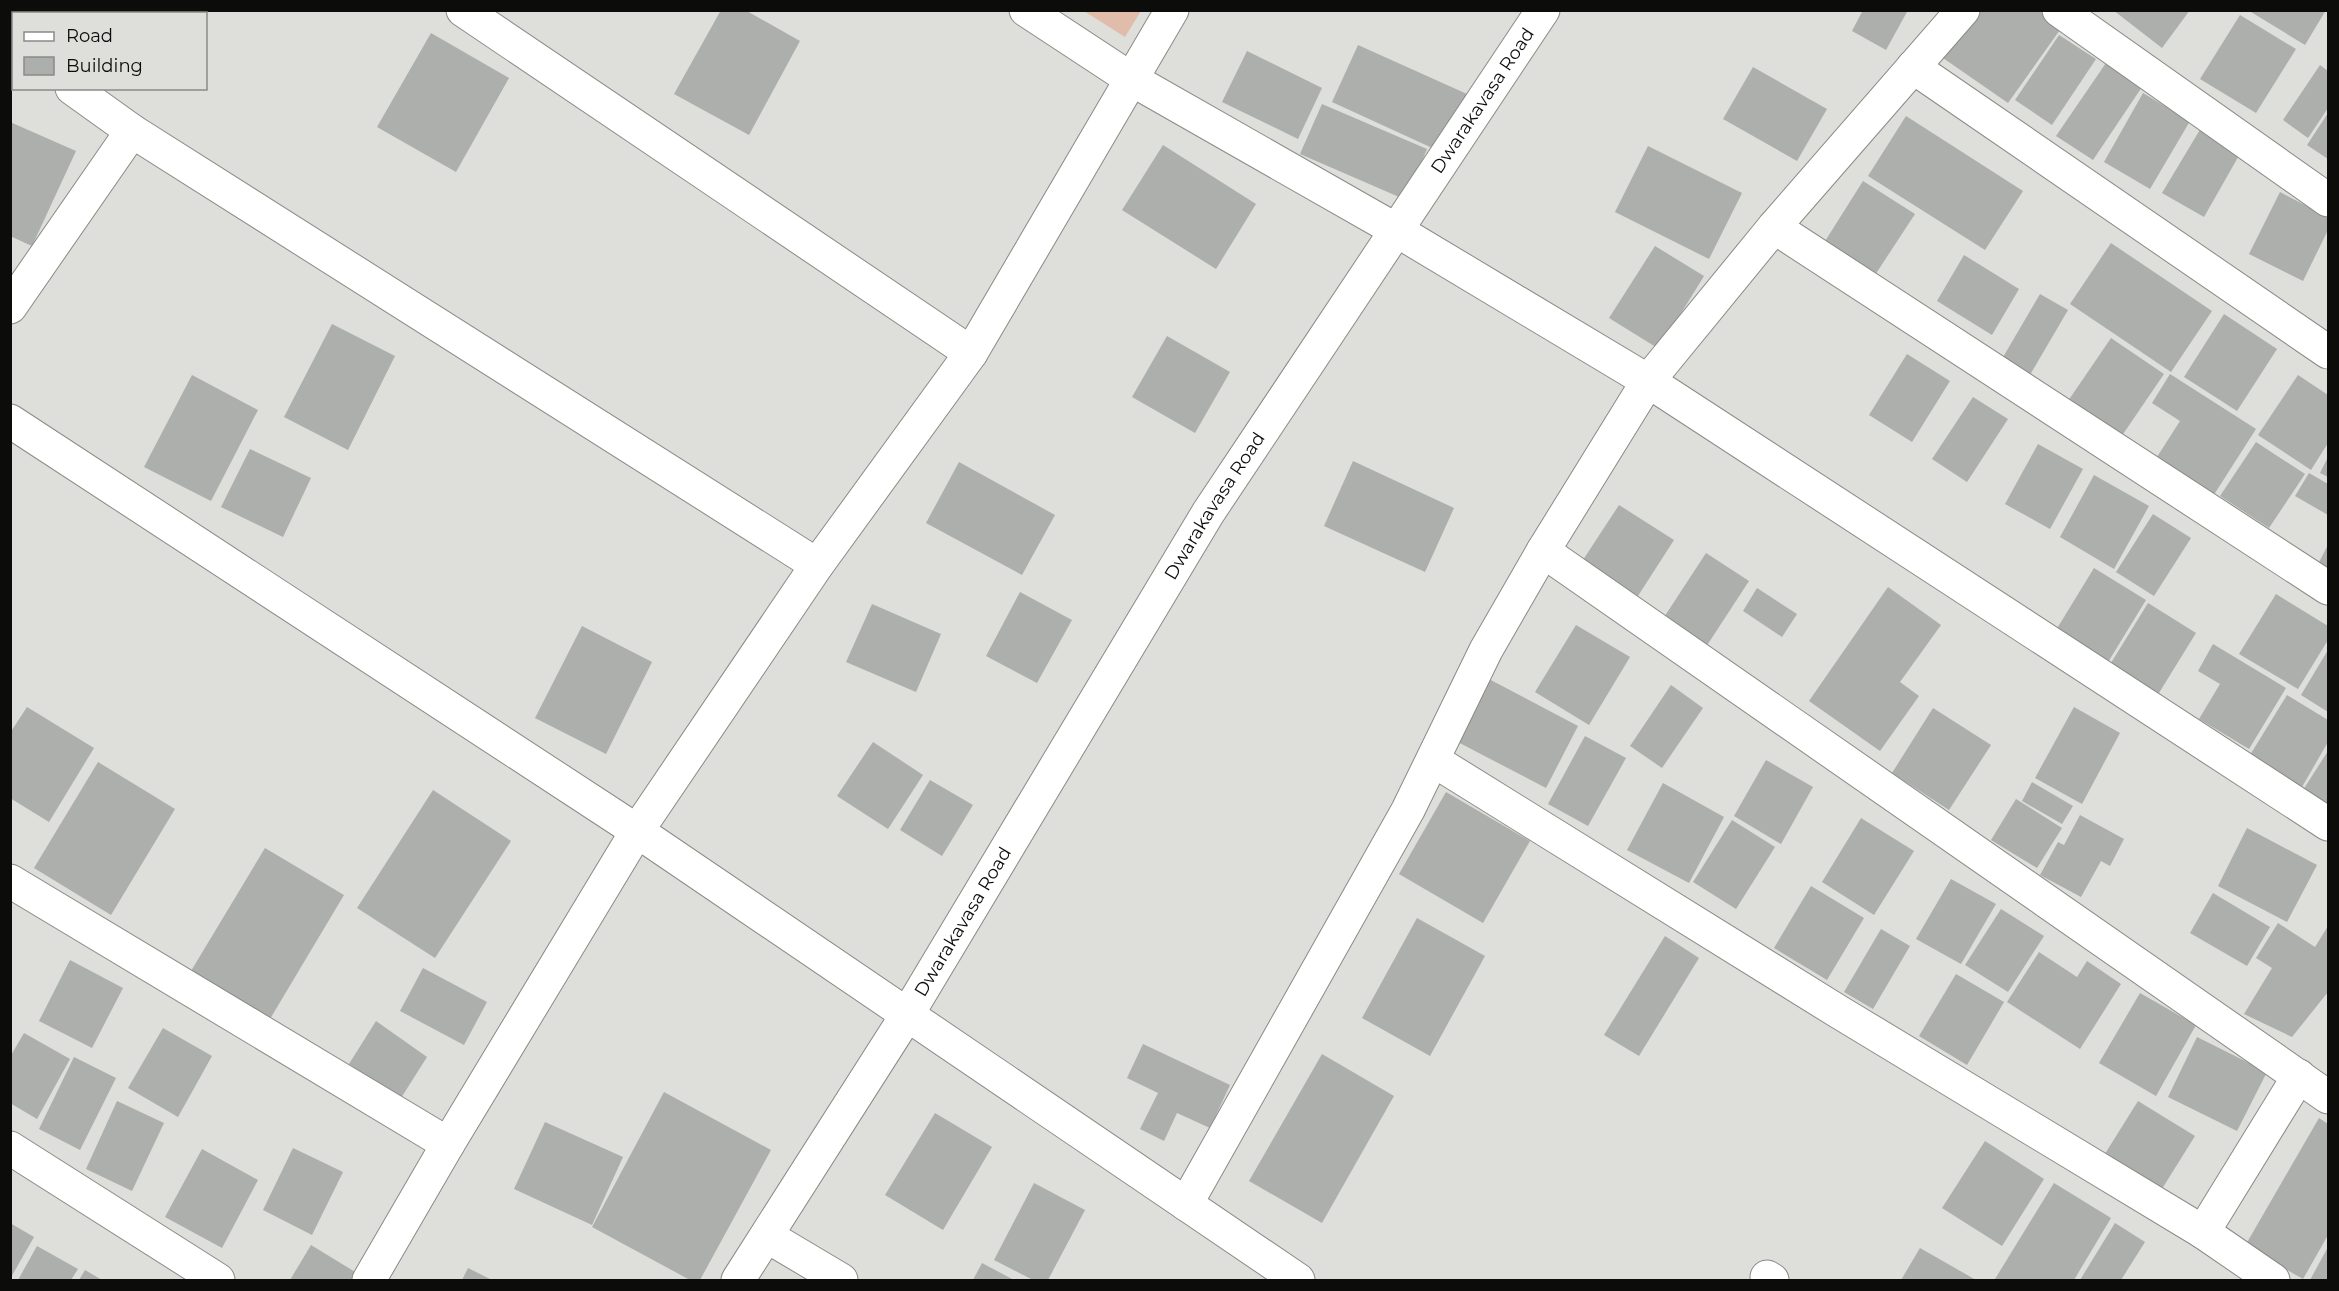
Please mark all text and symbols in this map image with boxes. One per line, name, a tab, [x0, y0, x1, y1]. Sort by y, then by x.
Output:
legend	[12, 12, 207, 90]
street label: Dwarakavasa Road	[1426, 24, 1539, 178]
text: Road	[66, 25, 113, 47]
text: Building	[66, 55, 143, 77]
street label: Dwarakavasa Road	[1160, 428, 1270, 584]
street label: Dwarakavasa Road	[910, 843, 1016, 1001]

